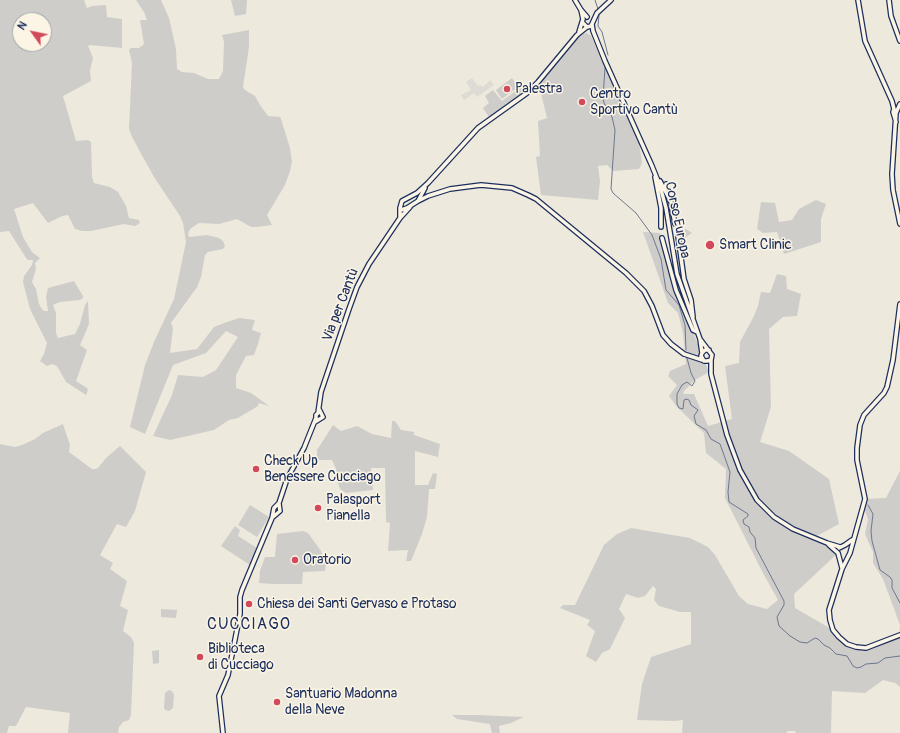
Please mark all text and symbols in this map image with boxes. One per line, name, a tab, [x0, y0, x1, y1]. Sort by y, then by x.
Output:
north arrow	[12, 12, 52, 52]
text: N	[15, 19, 30, 32]
place label: Palestra	[515, 81, 562, 97]
marker: Palestra	[502, 84, 512, 94]
place label: Centro Sportivo Cantù	[590, 86, 678, 118]
marker: Centro Sportivo Cantù	[577, 97, 587, 107]
street label: Corso Europa	[661, 180, 693, 260]
place label: Smart Clinic	[719, 237, 792, 253]
marker: Smart Clinic	[704, 239, 716, 251]
street label: Via per Cantù	[319, 266, 363, 344]
place label: Check Up Benessere Cucciago	[264, 453, 381, 486]
marker: Check Up Benessere Cucciago	[251, 464, 261, 474]
place label: Palasport Pianella	[326, 492, 381, 524]
marker: Palasport Pianella	[313, 503, 323, 513]
place label: Oratorio	[303, 552, 351, 568]
marker: Oratorio	[290, 555, 300, 565]
place label: Chiesa dei Santi Gervaso e Protaso	[257, 596, 457, 612]
marker: Chiesa dei Santi Gervaso e Protaso	[244, 599, 254, 609]
district label: CUCCIAGO	[207, 615, 291, 635]
place label: Biblioteca di Cucciago	[208, 641, 274, 674]
marker: Biblioteca di Cucciago	[195, 652, 205, 662]
place label: Santuario Madonna della Neve	[285, 686, 397, 718]
marker: Santuario Madonna della Neve	[272, 697, 282, 707]

